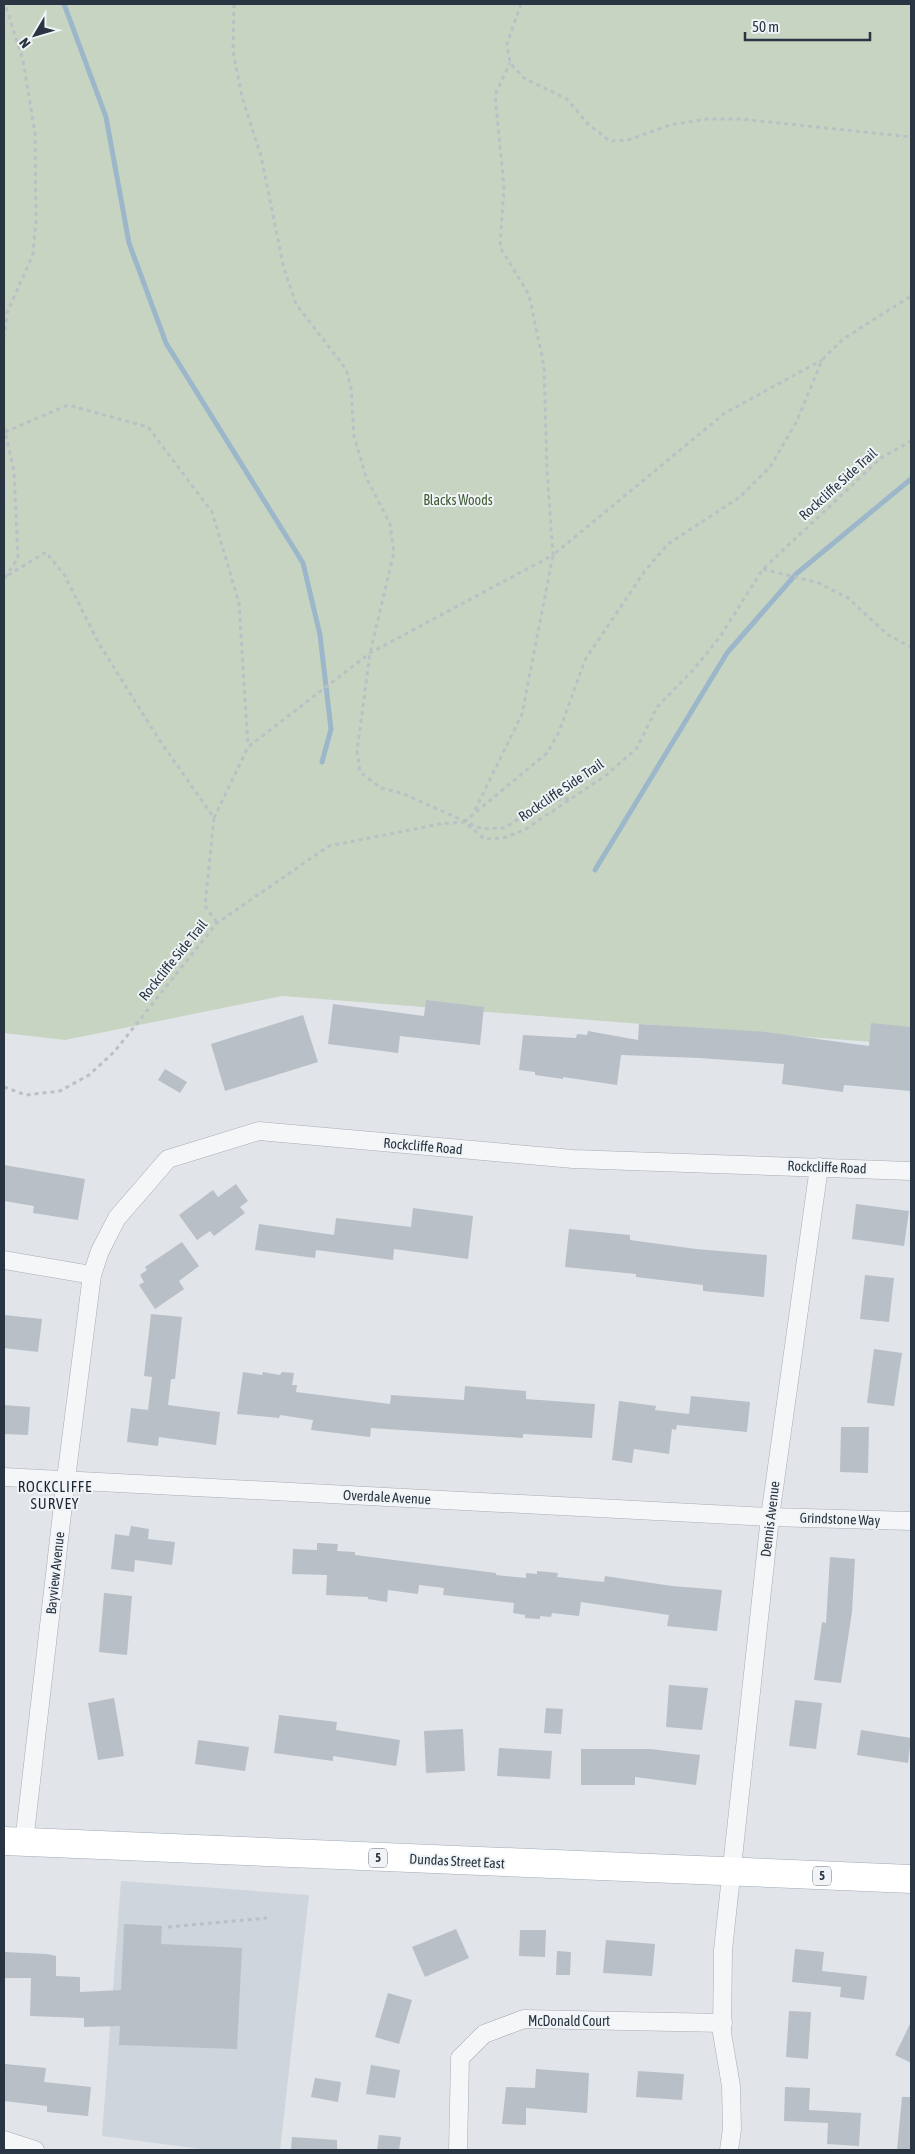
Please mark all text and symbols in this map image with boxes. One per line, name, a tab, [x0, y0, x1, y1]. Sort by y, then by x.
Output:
north arrow	[10, 10, 60, 60]
scale bar	[745, 10, 870, 42]
text: 50 m	[752, 18, 779, 35]
text: N	[16, 35, 34, 51]
street label: Rockcliffe Side Trail	[796, 445, 880, 523]
park label: Blacks Woods	[423, 492, 493, 508]
street label: Rockcliffe Side Trail	[515, 755, 607, 824]
street label: Rockcliffe Side Trail	[136, 916, 211, 1004]
street label: Rockcliffe Road	[383, 1135, 463, 1157]
street label: Rockcliffe Road	[787, 1158, 867, 1176]
district label: ROCKCLIFFE SURVEY	[18, 1478, 92, 1512]
street label: Dennis Avenue	[757, 1480, 783, 1558]
street label: Overdale Avenue	[343, 1487, 431, 1507]
street label: Grindstone Way	[799, 1510, 881, 1528]
street label: Bayview Avenue	[43, 1531, 67, 1615]
road number: 5	[369, 1849, 387, 1868]
street label: Dundas Street East	[409, 1851, 505, 1871]
road number: 5	[813, 1866, 831, 1885]
street label: McDonald Court	[528, 2013, 610, 2029]

